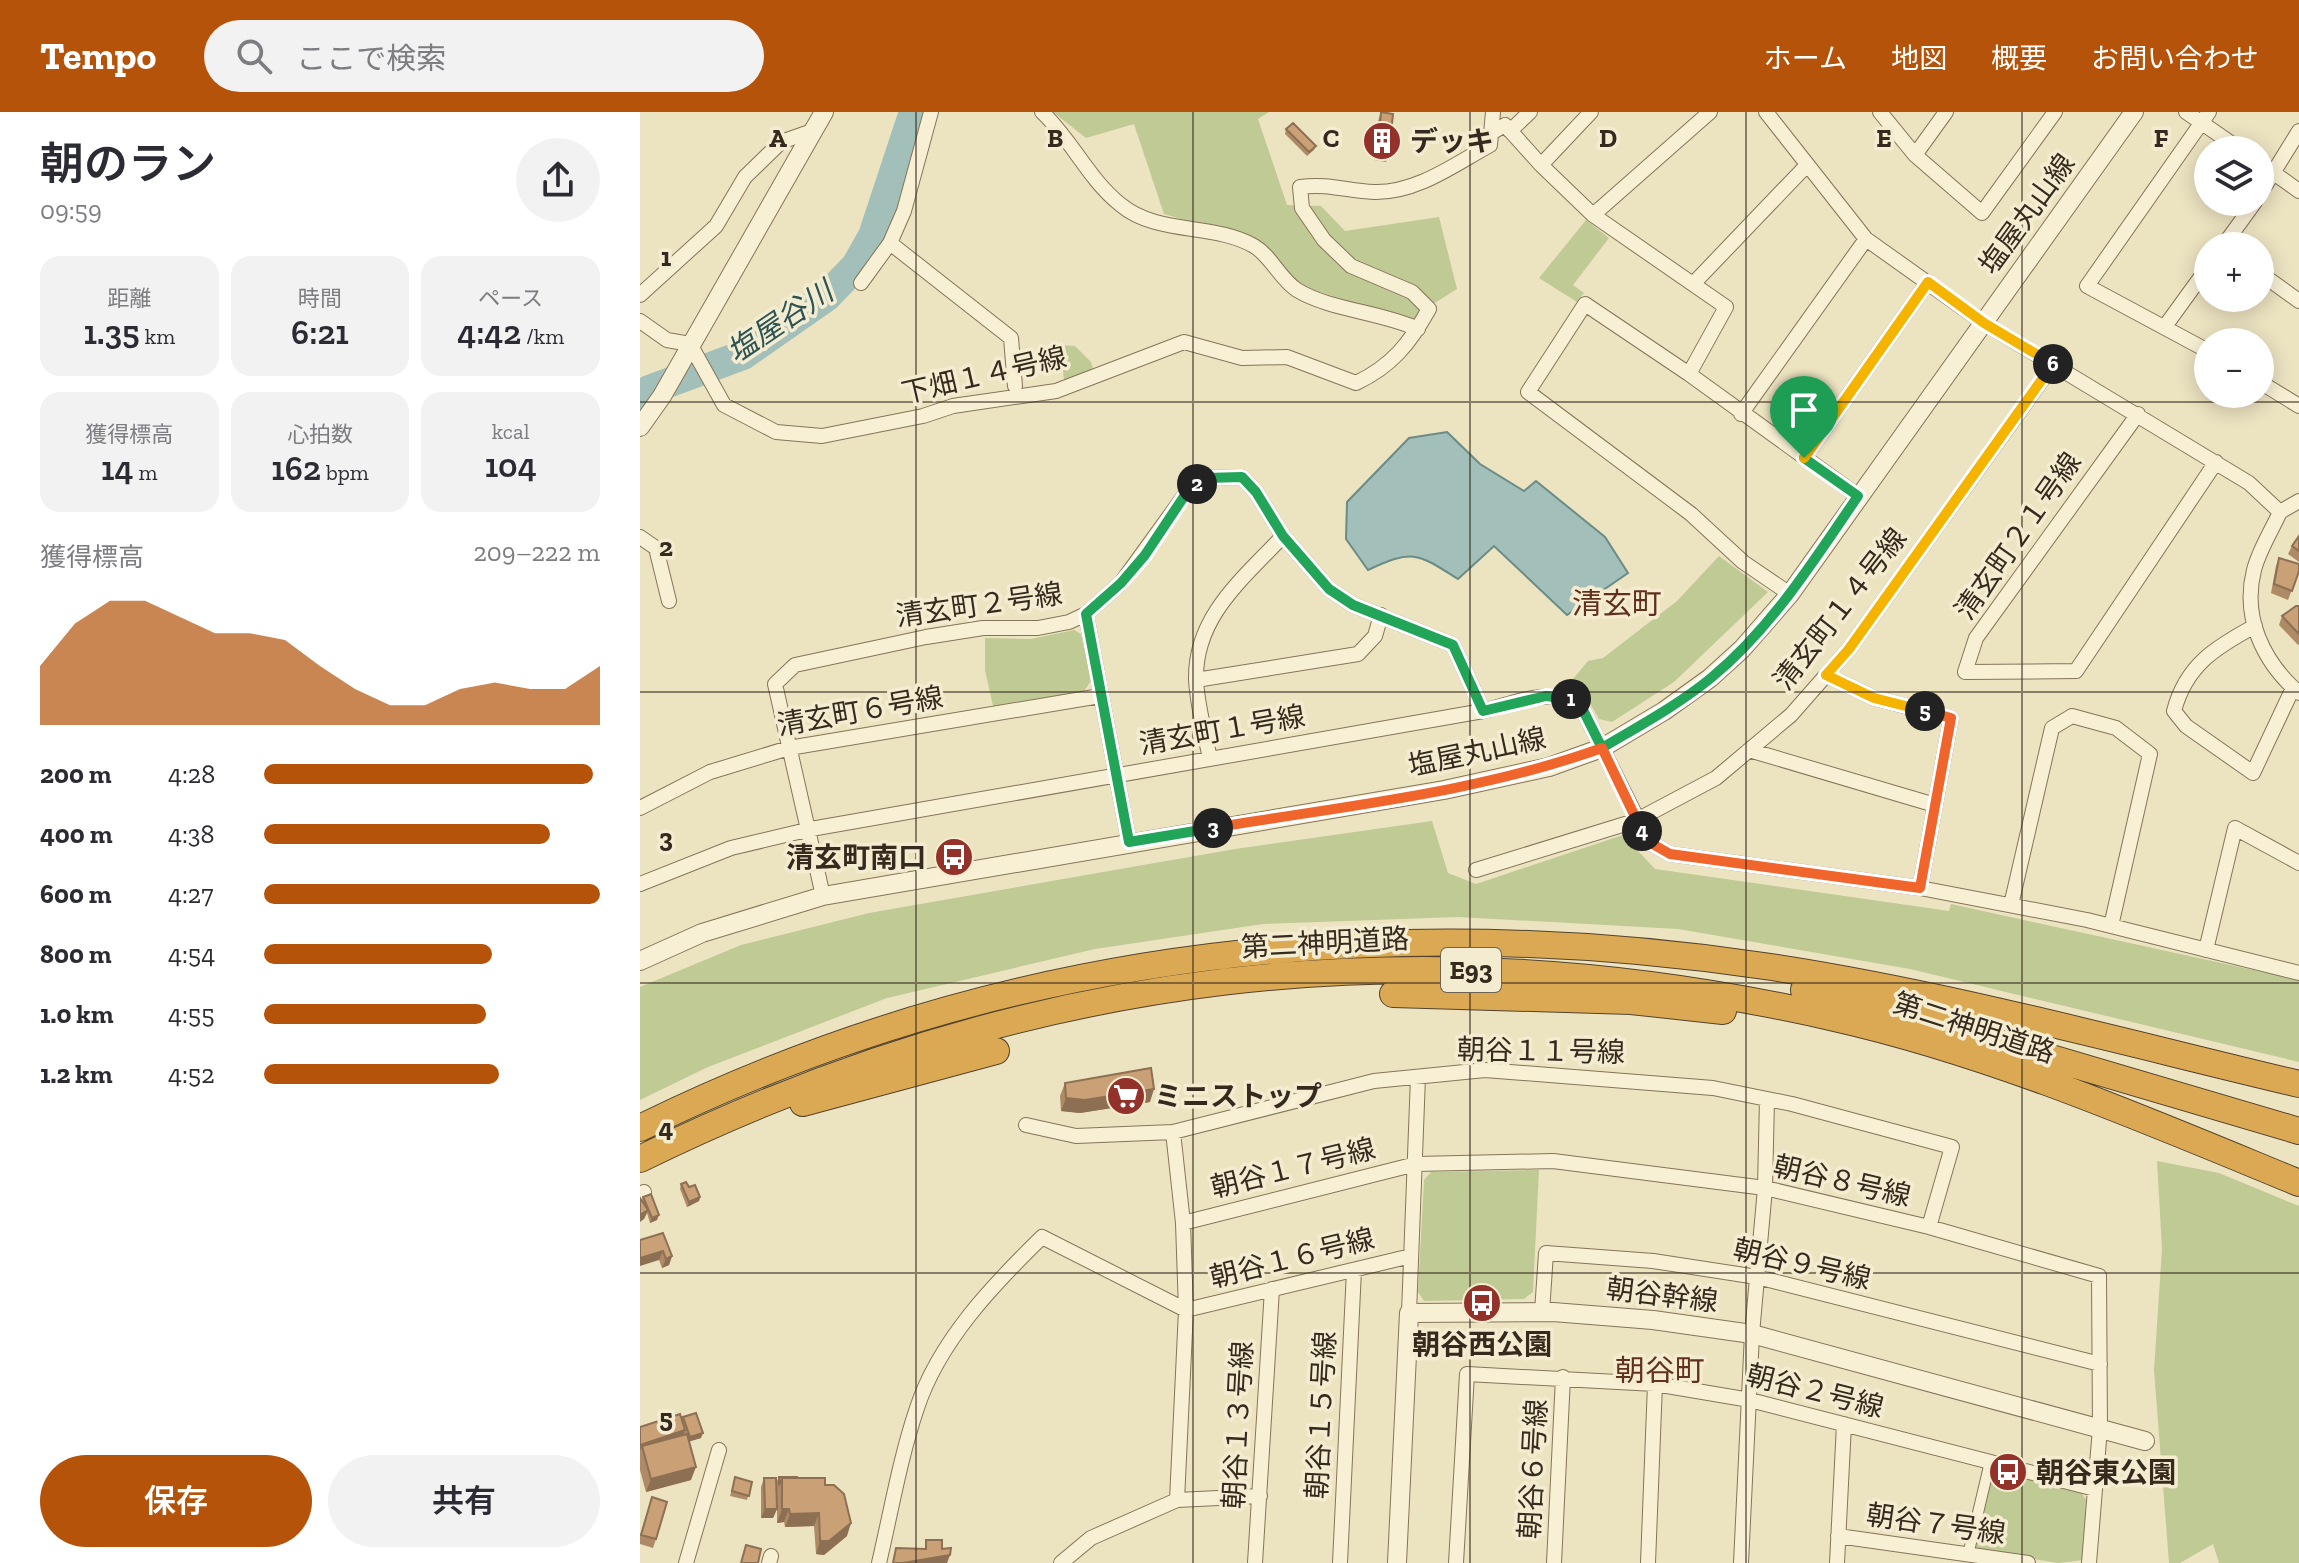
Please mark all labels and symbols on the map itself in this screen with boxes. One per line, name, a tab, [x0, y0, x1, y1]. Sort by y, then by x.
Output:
building icon: デッキ	[1361, 120, 1403, 162]
text: A	[769, 122, 787, 154]
text: B	[1047, 122, 1063, 154]
text: C	[1323, 122, 1339, 154]
text: D	[1599, 122, 1617, 154]
text: E	[1876, 122, 1892, 154]
text: F	[2154, 122, 2169, 154]
place label: デッキ	[1410, 125, 1494, 158]
street label: 塩屋丸山線	[1973, 148, 2081, 280]
text: 1	[661, 241, 672, 273]
water label: 塩屋谷川	[720, 272, 842, 370]
street label: 下畑１４号線	[898, 340, 1070, 410]
pin: 6	[2033, 344, 2073, 384]
pin	[1770, 376, 1838, 458]
street label: 清玄町２１号線	[1948, 446, 2088, 626]
pin: 2	[1177, 464, 1217, 504]
street label: 清玄町１４号線	[1767, 522, 1913, 696]
text: 2	[659, 531, 673, 563]
street label: 清玄町２号線	[894, 577, 1064, 633]
district label: 清玄町	[1572, 586, 1662, 622]
pin: 1	[1551, 679, 1591, 719]
street label: 清玄町６号線	[774, 680, 946, 742]
pin: 5	[1905, 691, 1945, 731]
street label: 清玄町１号線	[1136, 699, 1308, 761]
street label: 塩屋丸山線	[1405, 721, 1549, 783]
pin: 3	[1193, 808, 1233, 848]
pin: 4	[1622, 811, 1662, 851]
text: 3	[659, 822, 673, 854]
bus stop icon: 清玄町南口	[933, 836, 975, 878]
place label: 清玄町南口	[786, 841, 926, 874]
street label: 第二神明道路	[1240, 922, 1410, 964]
road number: E93	[1441, 948, 1501, 992]
street label: 第二神明道路	[1889, 986, 2059, 1070]
street label: 朝谷１１号線	[1457, 1033, 1625, 1069]
supermarket icon: ミニストップ	[1105, 1075, 1147, 1117]
place label: ミニストップ	[1154, 1080, 1322, 1113]
text: 4	[659, 1112, 674, 1144]
street label: 朝谷１７号線	[1207, 1132, 1379, 1204]
street label: 朝谷８号線	[1770, 1149, 1914, 1213]
street label: 朝谷１６号線	[1206, 1222, 1378, 1294]
street label: 朝谷９号線	[1730, 1232, 1874, 1296]
street label: 朝谷幹線	[1604, 1272, 1720, 1318]
bus stop icon: 朝谷西公園	[1461, 1282, 1503, 1324]
place label: 朝谷西公園	[1412, 1328, 1552, 1361]
street label: 朝谷１５号線	[1300, 1330, 1342, 1500]
street label: 朝谷１３号線	[1217, 1340, 1259, 1510]
district label: 朝谷町	[1615, 1353, 1705, 1389]
street label: 朝谷２号線	[1743, 1358, 1887, 1424]
street label: 朝谷６号線	[1513, 1398, 1553, 1540]
text: 5	[659, 1402, 673, 1434]
bus stop icon: 朝谷東公園	[1987, 1451, 2029, 1493]
place label: 朝谷東公園	[2036, 1456, 2176, 1489]
street label: 朝谷７号線	[1864, 1498, 2008, 1550]

